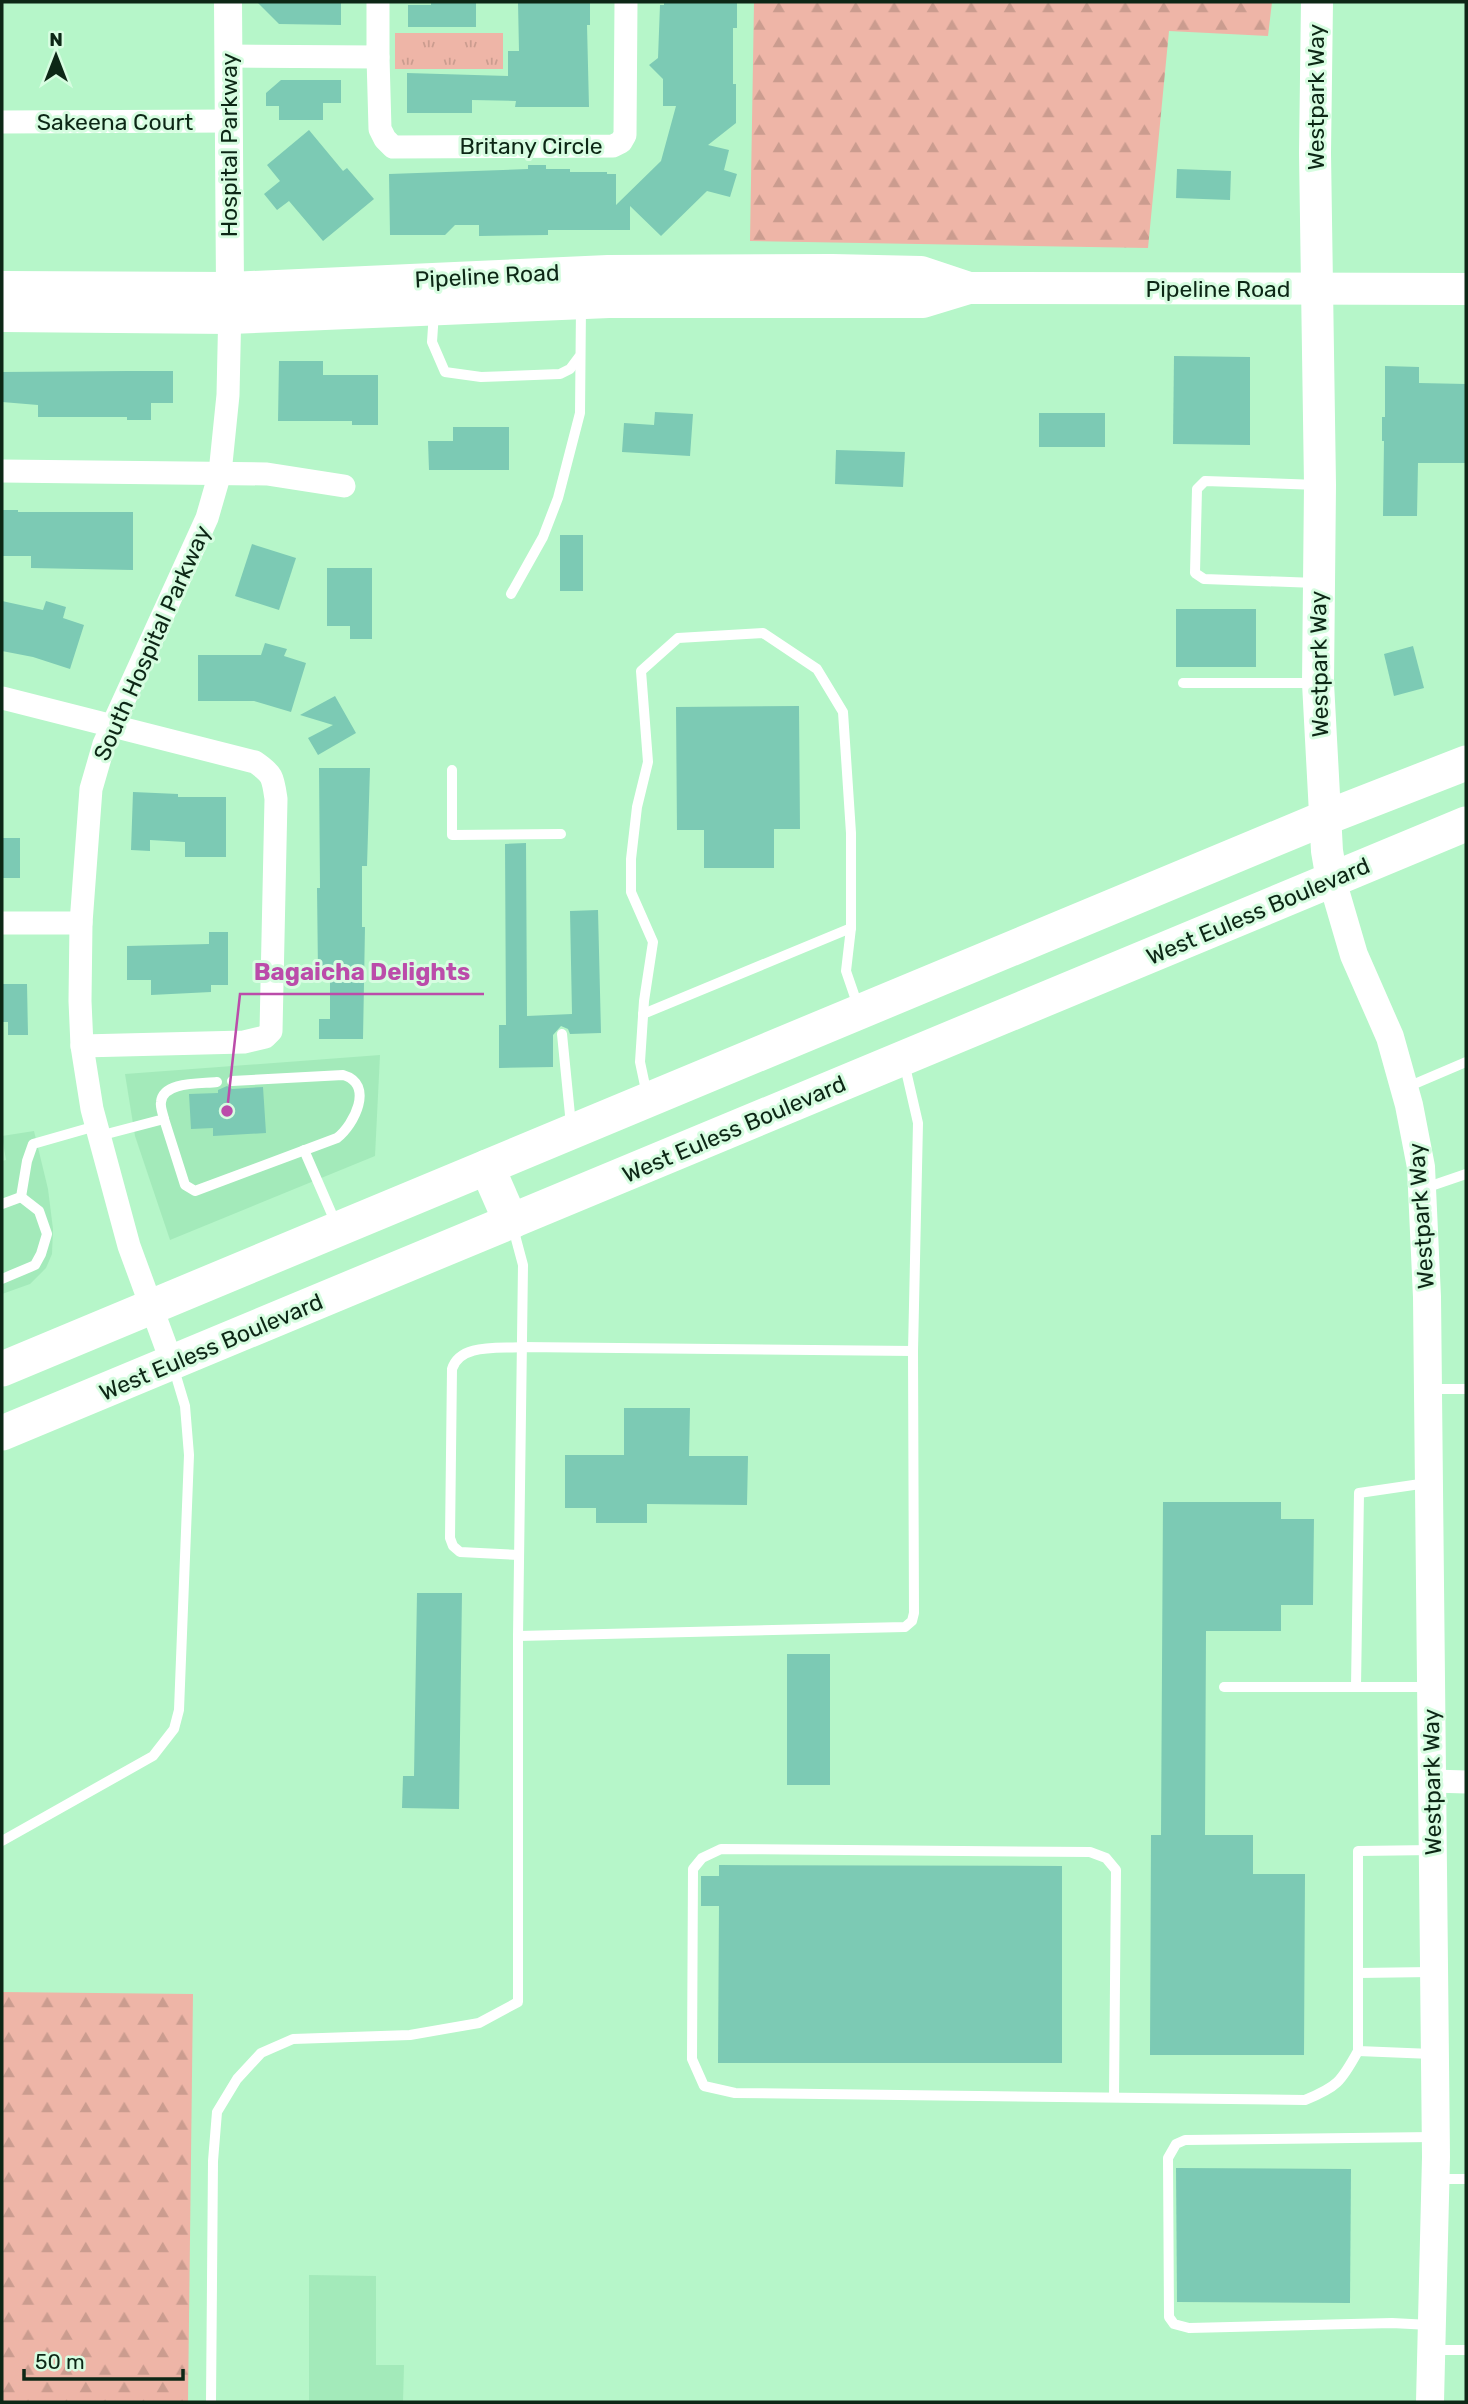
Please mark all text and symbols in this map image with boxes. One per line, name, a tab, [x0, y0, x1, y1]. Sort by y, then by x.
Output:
north arrow	[21, 21, 91, 91]
street label: Westpark Way	[1302, 23, 1330, 170]
text: N	[49, 28, 63, 51]
street label: Hospital Parkway	[215, 52, 243, 237]
street label: Sakeena Court	[37, 108, 193, 136]
street label: Britany Circle	[459, 132, 603, 160]
street label: Pipeline Road	[414, 258, 560, 294]
street label: Pipeline Road	[1145, 275, 1291, 303]
street label: South Hospital Parkway	[87, 521, 217, 765]
street label: Westpark Way	[1304, 590, 1334, 738]
street label: West Euless Boulevard	[1142, 851, 1374, 971]
callout: Bagaicha Delights	[240, 949, 484, 994]
text: Bagaicha Delights	[254, 958, 470, 986]
street label: West Euless Boulevard	[618, 1069, 850, 1189]
street label: Westpark Way	[1402, 1142, 1440, 1290]
street label: West Euless Boulevard	[95, 1287, 327, 1407]
street label: Westpark Way	[1417, 1708, 1447, 1856]
scale bar	[24, 2338, 184, 2382]
text: 50 m	[35, 2349, 85, 2374]

